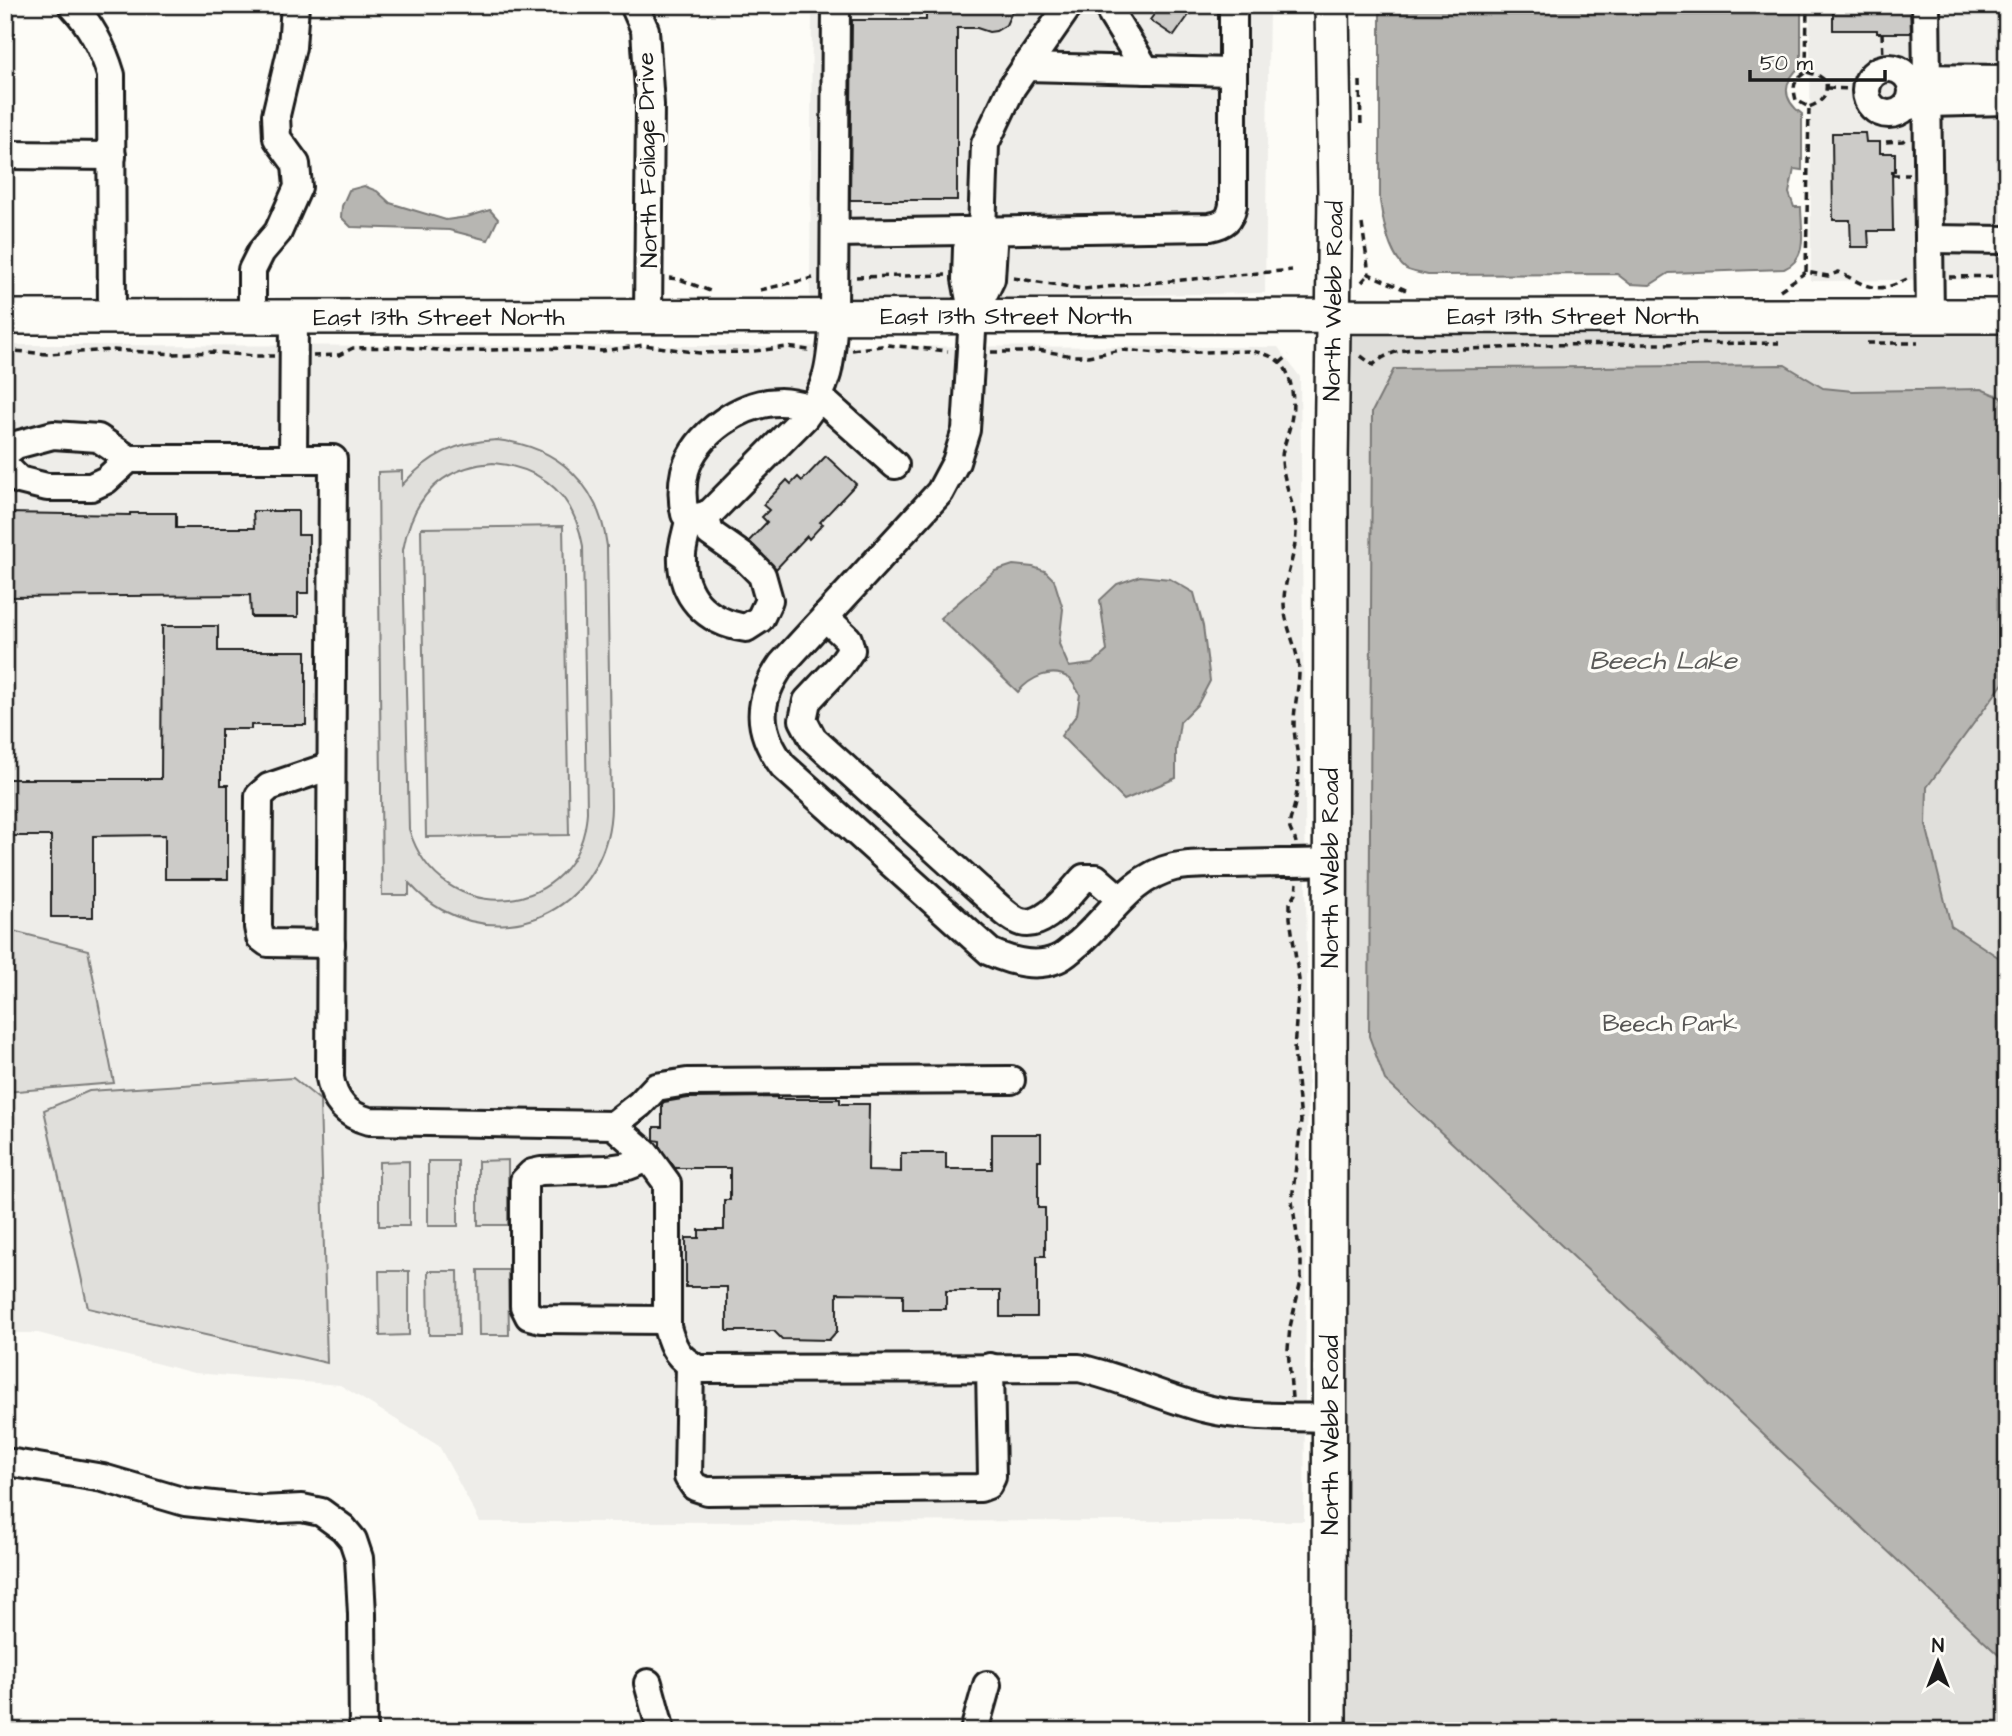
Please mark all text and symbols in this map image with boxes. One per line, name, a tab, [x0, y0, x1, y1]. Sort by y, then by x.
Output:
scale bar	[1750, 38, 1884, 82]
text: 50 m	[1760, 49, 1814, 78]
street label: North Foliage Drive	[629, 52, 668, 268]
street label: North Webb Road	[1315, 201, 1353, 401]
street label: East 13th Street North	[880, 300, 1132, 334]
street label: East 13th Street North	[1447, 300, 1699, 334]
street label: East 13th Street North	[313, 301, 565, 335]
water label: Beech Lake	[1589, 643, 1739, 679]
street label: North Webb Road	[1314, 768, 1348, 968]
park label: Beech Park	[1602, 1007, 1738, 1041]
street label: North Webb Road	[1314, 1335, 1348, 1535]
north arrow	[1904, 1628, 1974, 1698]
text: N	[1932, 1633, 1944, 1660]

